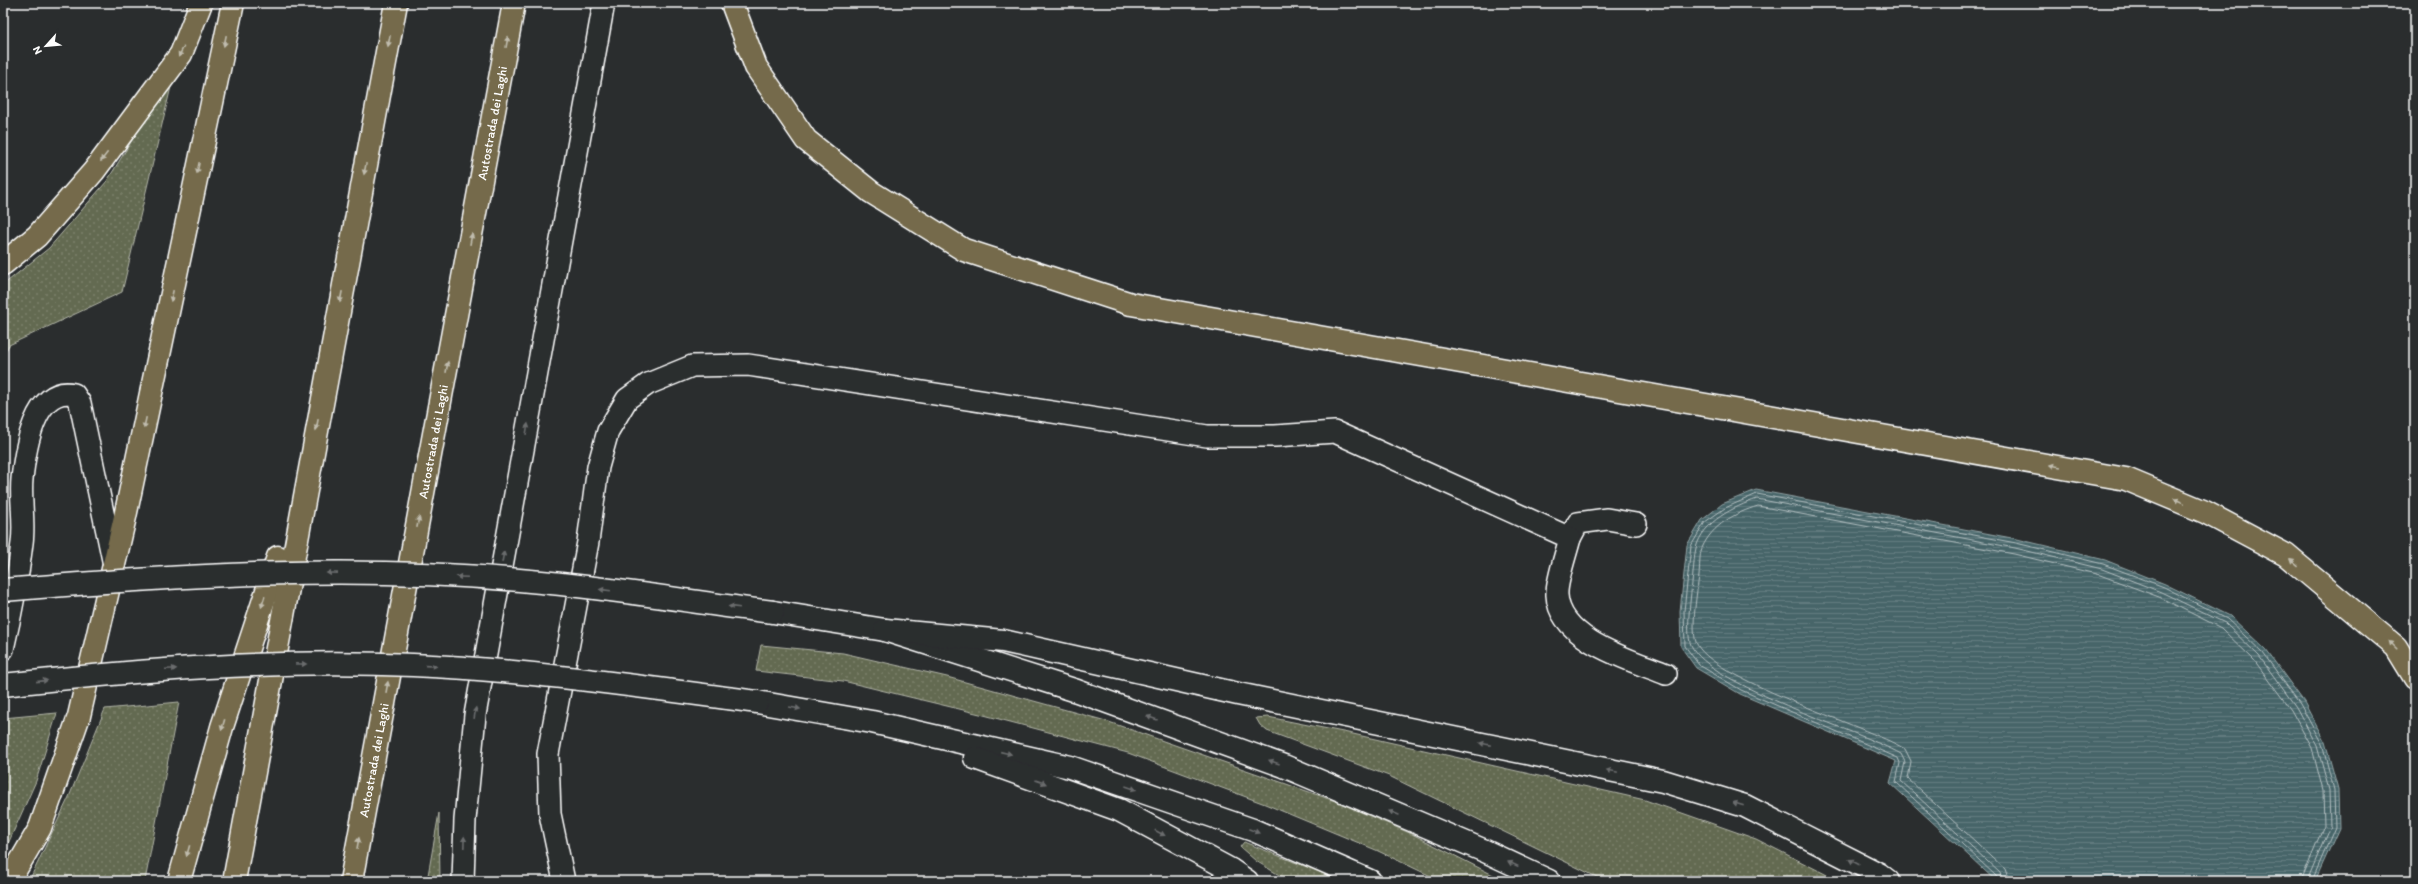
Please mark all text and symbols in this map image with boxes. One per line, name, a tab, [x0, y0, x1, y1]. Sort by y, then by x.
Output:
north arrow	[26, 26, 66, 66]
one-way arrow	[221, 35, 227, 47]
one-way arrow	[386, 35, 392, 47]
one-way arrow	[504, 36, 510, 48]
text: N	[30, 44, 45, 57]
one-way arrow	[178, 46, 184, 58]
street label: Autostrada dei Laghi	[474, 65, 510, 181]
one-way arrow	[100, 151, 108, 162]
one-way arrow	[195, 162, 201, 175]
one-way arrow	[362, 163, 368, 175]
one-way arrow	[468, 233, 474, 245]
one-way arrow	[168, 290, 174, 302]
one-way arrow	[338, 291, 344, 303]
one-way arrow	[445, 361, 451, 373]
street label: Autostrada dei Laghi	[415, 383, 451, 500]
one-way arrow	[142, 417, 148, 429]
one-way arrow	[314, 419, 320, 431]
one-way arrow	[524, 423, 530, 435]
one-way arrow	[2049, 463, 2061, 469]
one-way arrow	[2174, 498, 2185, 504]
one-way arrow	[415, 516, 421, 528]
one-way arrow	[501, 551, 507, 563]
one-way arrow	[2289, 557, 2299, 566]
one-way arrow	[325, 570, 338, 576]
one-way arrow	[456, 573, 468, 580]
one-way arrow	[599, 587, 611, 593]
one-way arrow	[260, 596, 266, 608]
one-way arrow	[728, 604, 740, 610]
one-way arrow	[2388, 641, 2398, 650]
one-way arrow	[295, 661, 308, 667]
one-way arrow	[425, 663, 437, 670]
one-way arrow	[165, 665, 177, 672]
one-way arrow	[36, 678, 48, 684]
one-way arrow	[384, 681, 390, 693]
street label: Autostrada dei Laghi	[356, 702, 392, 818]
one-way arrow	[472, 706, 478, 719]
one-way arrow	[789, 706, 802, 712]
one-way arrow	[1146, 715, 1158, 721]
one-way arrow	[220, 720, 226, 732]
one-way arrow	[1479, 741, 1491, 747]
one-way arrow	[1000, 750, 1012, 756]
one-way arrow	[1268, 759, 1280, 765]
one-way arrow	[1606, 767, 1618, 773]
one-way arrow	[1036, 779, 1048, 785]
one-way arrow	[1125, 786, 1137, 792]
one-way arrow	[1731, 801, 1743, 807]
one-way arrow	[1388, 809, 1400, 815]
one-way arrow	[1248, 828, 1260, 834]
one-way arrow	[1155, 829, 1166, 836]
one-way arrow	[461, 835, 467, 848]
one-way arrow	[356, 837, 362, 849]
one-way arrow	[184, 844, 190, 857]
one-way arrow	[1848, 858, 1860, 865]
one-way arrow	[1508, 861, 1519, 867]

